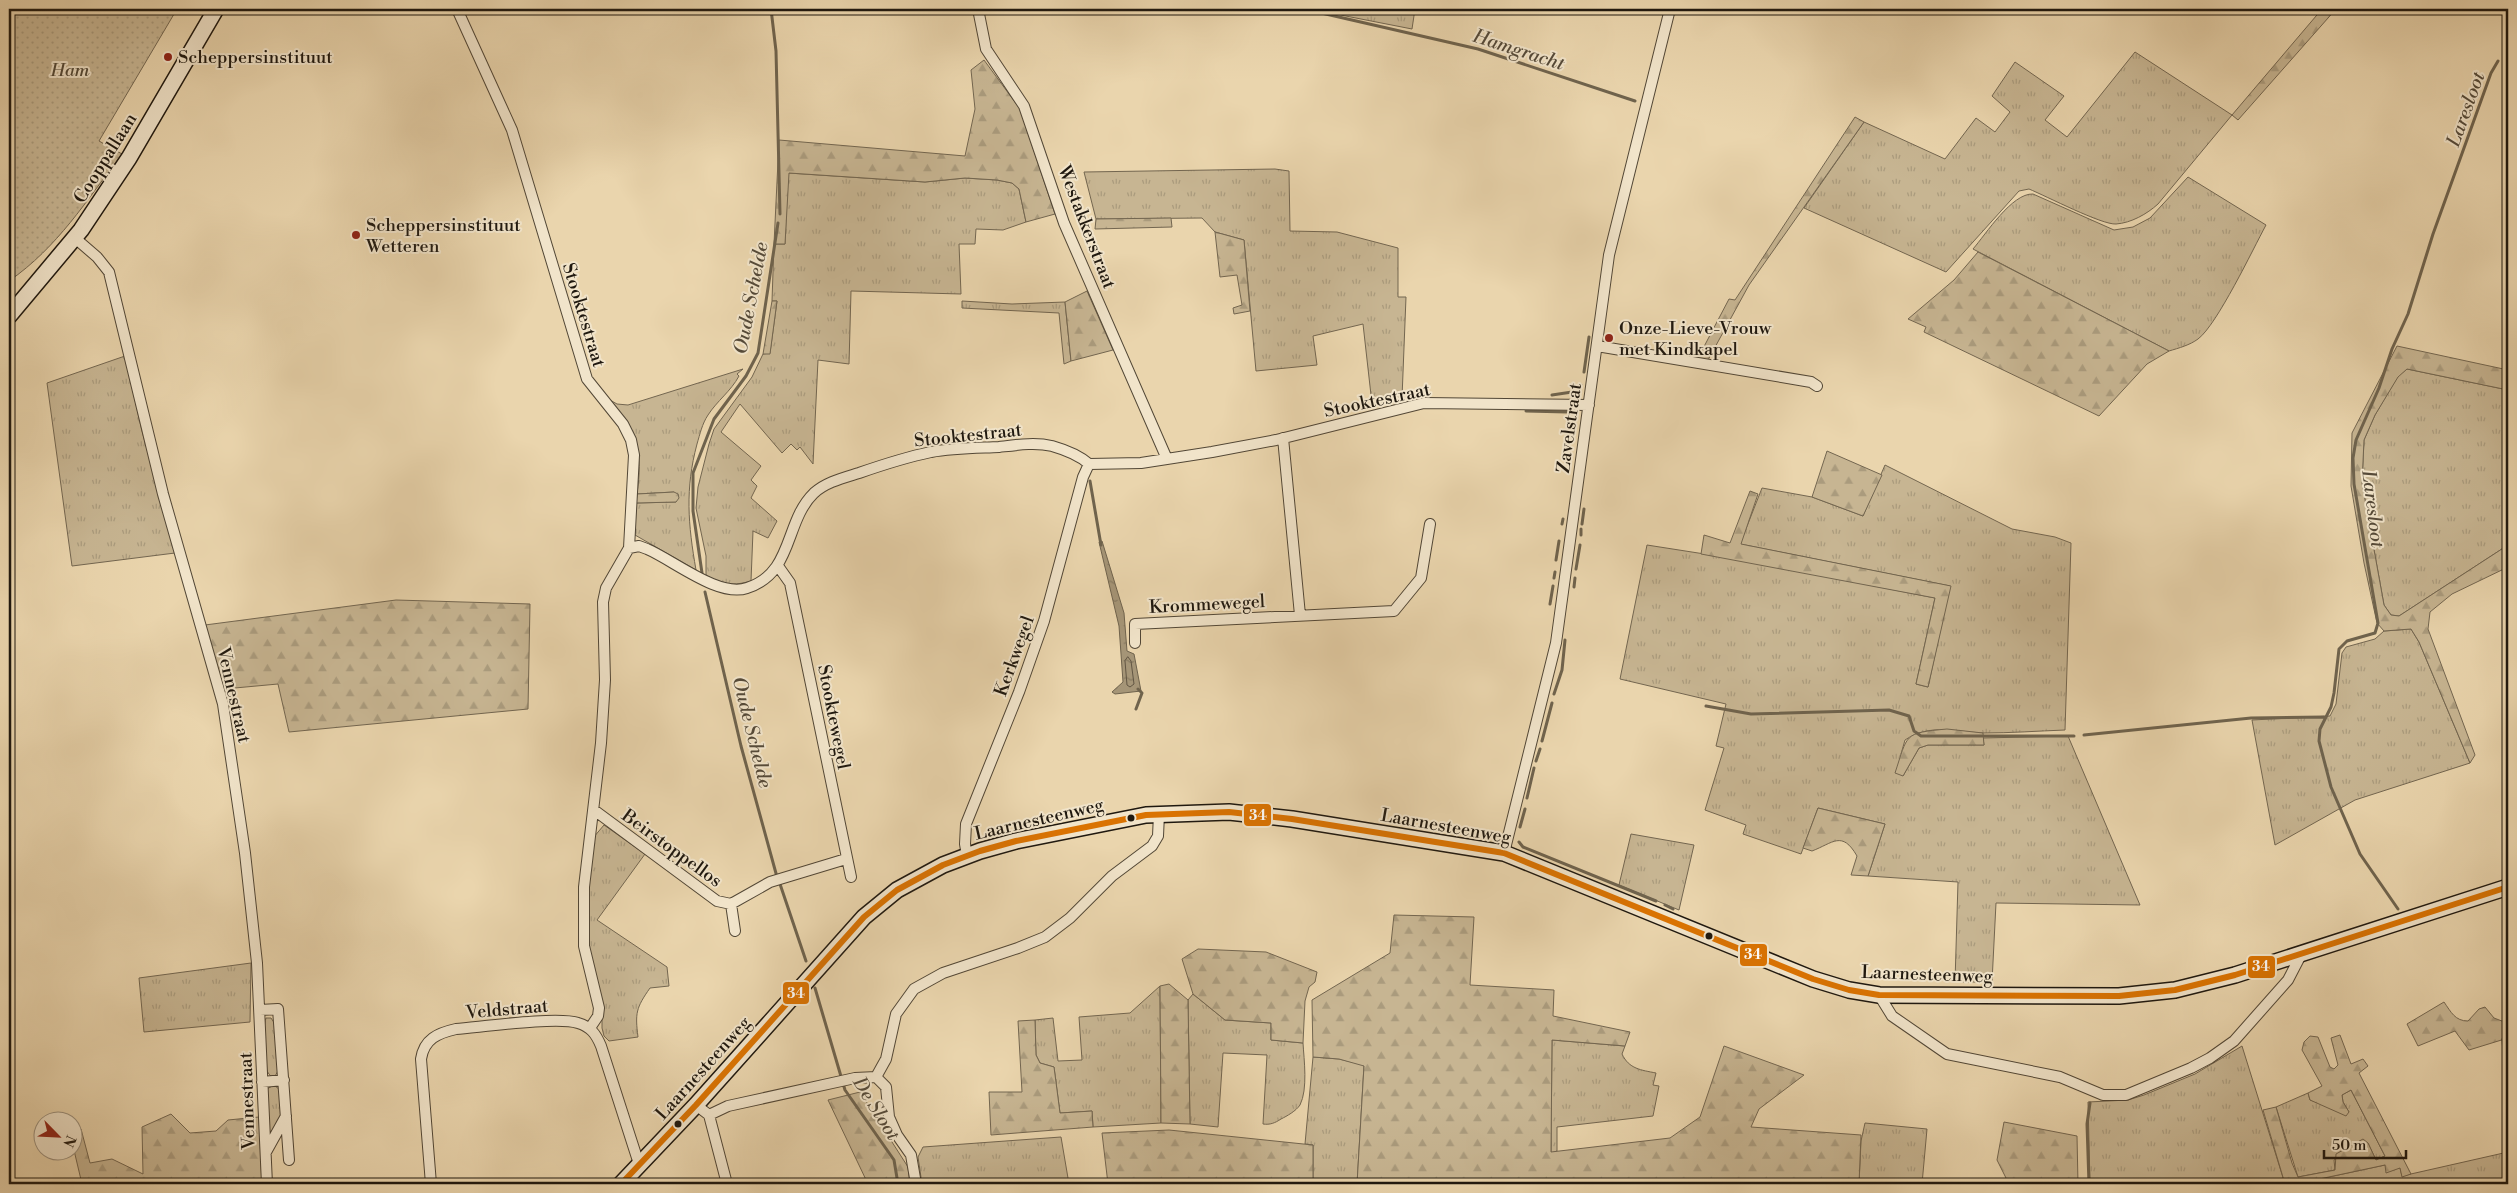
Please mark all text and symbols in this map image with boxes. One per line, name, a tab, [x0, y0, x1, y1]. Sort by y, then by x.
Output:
water label: Hamgracht	[1469, 24, 1568, 76]
place label: Scheppersinstituut	[178, 46, 333, 69]
marker: Scheppersinstituut	[162, 51, 174, 63]
park label: Ham	[50, 59, 90, 82]
water label: Laresloot	[2441, 68, 2491, 151]
street label: Cooppallaan	[69, 109, 142, 208]
street label: Westakkerstraat	[1052, 161, 1121, 293]
place label: Scheppersinstituut Wetteren	[365, 214, 521, 258]
marker: Scheppersinstituut Wetteren	[350, 229, 362, 241]
water label: Oude Schelde	[728, 240, 774, 356]
street label: Stooktestraat	[557, 260, 611, 371]
place label: Onze-Lieve-Vrouw met Kindkapel	[1619, 317, 1772, 361]
marker: Onze-Lieve-Vrouw met Kindkapel	[1603, 332, 1615, 344]
street label: Stooktestraat	[1322, 378, 1433, 423]
street label: Zavelstraat	[1552, 381, 1587, 474]
street label: Stooktestraat	[913, 418, 1024, 453]
water label: Laresloot	[2356, 468, 2390, 550]
street label: Krommewegel	[1148, 590, 1266, 619]
street label: Kerkwegel	[989, 612, 1040, 700]
street label: Vennestraat	[211, 644, 256, 746]
street label: Stooktewegel	[812, 663, 855, 772]
water label: Oude Schelde	[727, 674, 777, 790]
street label: Laarnesteenweg	[972, 793, 1107, 846]
line badge: 34	[1243, 803, 1272, 827]
street label: Beirstoppellos	[616, 804, 726, 893]
street label: Laarnesteenweg	[1379, 804, 1514, 849]
text: 34	[1249, 807, 1267, 825]
unlabelled marker	[1126, 813, 1136, 823]
unlabelled marker	[1704, 931, 1714, 941]
line badge: 34	[1739, 943, 1768, 967]
text: 34	[1744, 946, 1762, 964]
line badge: 34	[2247, 955, 2276, 979]
text: 34	[2252, 958, 2270, 976]
street label: Laarnesteenweg	[1861, 961, 1994, 988]
line badge: 34	[782, 981, 810, 1005]
text: 34	[787, 985, 805, 1003]
street label: Veldstraat	[464, 994, 550, 1025]
street label: Laarnesteenweg	[651, 1011, 756, 1125]
street label: Vennestraat	[234, 1051, 261, 1151]
water label: De Sloot	[847, 1071, 905, 1145]
north arrow	[32, 1110, 82, 1160]
unlabelled marker	[673, 1119, 683, 1129]
scale bar	[2324, 1128, 2407, 1160]
text: N	[58, 1132, 79, 1150]
text: 50 m	[2332, 1136, 2366, 1155]

